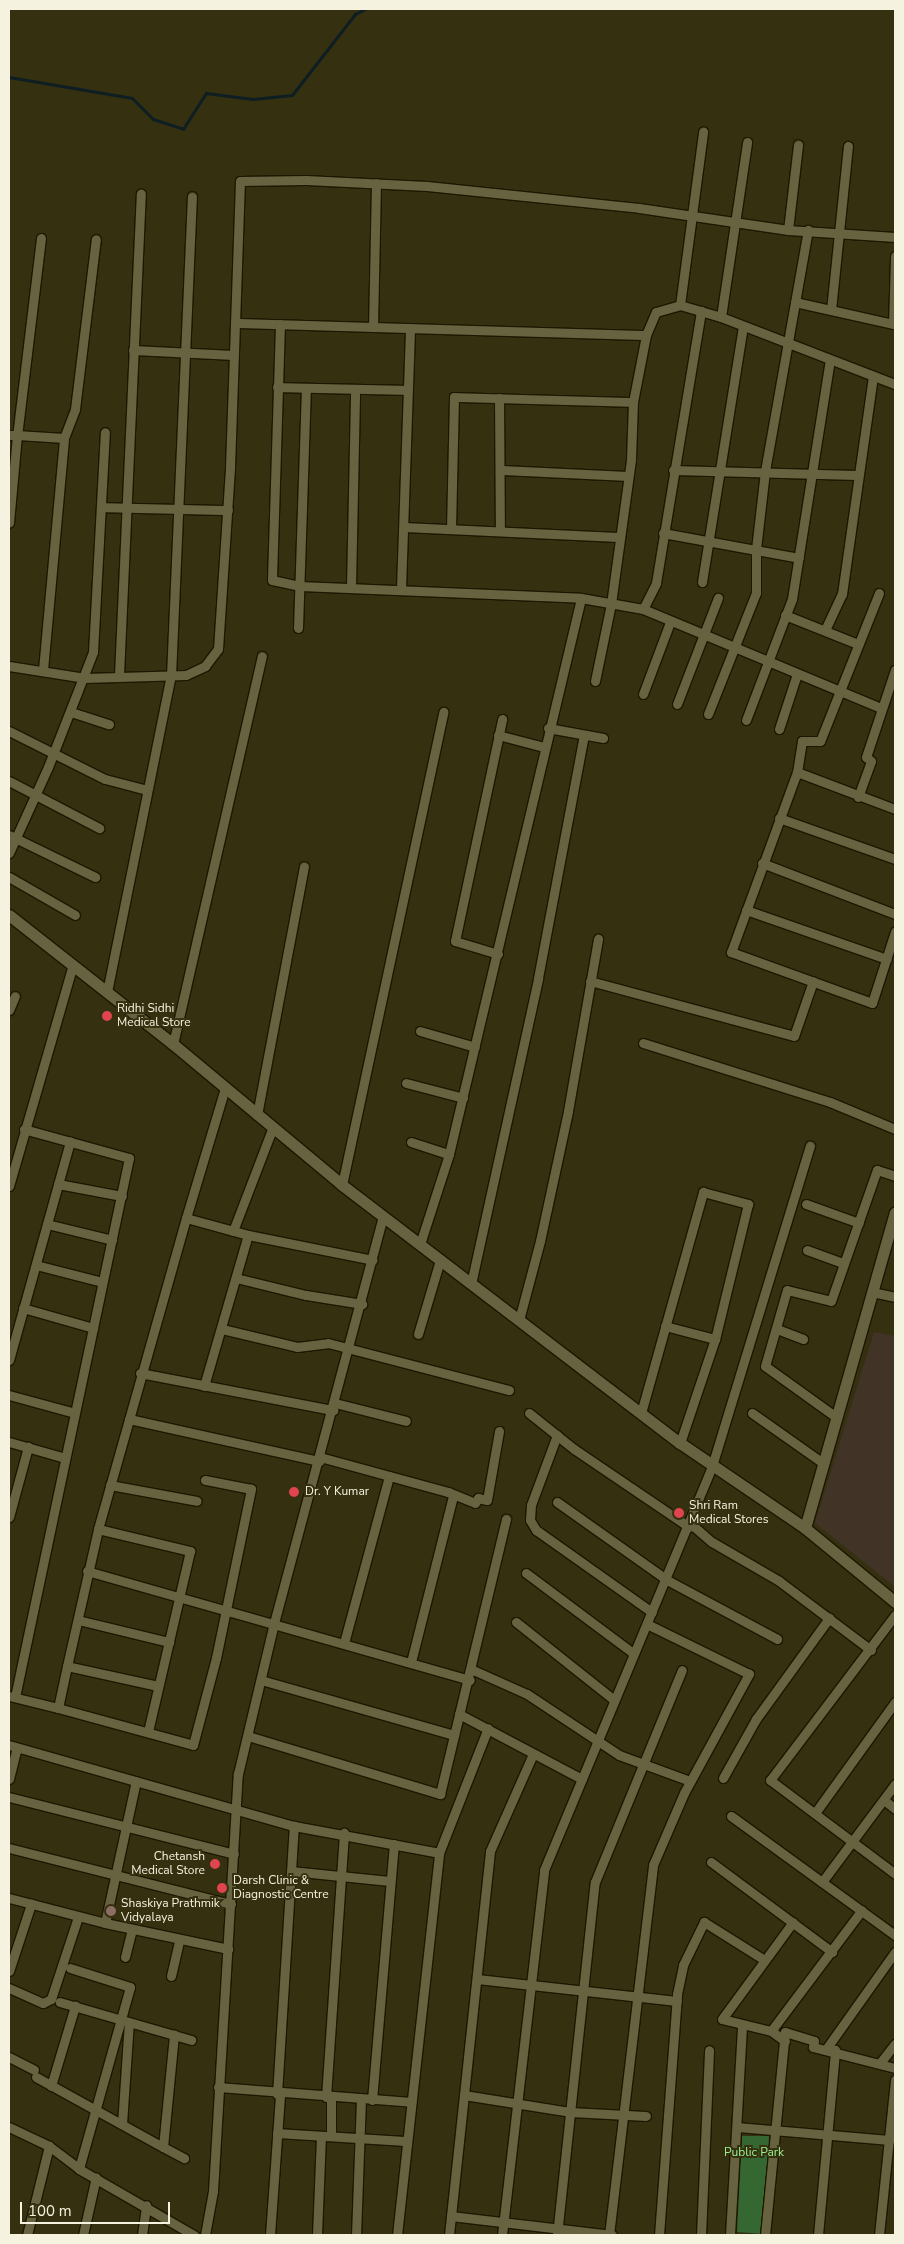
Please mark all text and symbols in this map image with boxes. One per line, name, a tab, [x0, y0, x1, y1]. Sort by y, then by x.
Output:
place label: Ridhi Sidhi Medical Store	[117, 1002, 191, 1030]
marker: Ridhi Sidhi Medical Store	[101, 1010, 113, 1022]
marker: Dr. Y Kumar	[287, 1485, 301, 1499]
place label: Dr. Y Kumar	[305, 1485, 369, 1499]
place label: Shri Ram Medical Stores	[689, 1499, 768, 1527]
marker: Shri Ram Medical Stores	[673, 1507, 685, 1519]
place label: Chetansh Medical Store	[131, 1850, 205, 1878]
marker: Chetansh Medical Store	[209, 1858, 221, 1870]
place label: Darsh Clinic & Diagnostic Centre	[233, 1874, 329, 1902]
marker: Darsh Clinic & Diagnostic Centre	[215, 1881, 229, 1895]
place label: Shaskiya Prathmik Vidyalaya	[121, 1897, 220, 1925]
marker: Shaskiya Prathmik Vidyalaya	[105, 1905, 117, 1917]
park label: Public Park	[724, 2146, 784, 2160]
scale bar	[22, 2192, 172, 2224]
text: 100 m	[28, 2201, 72, 2221]

